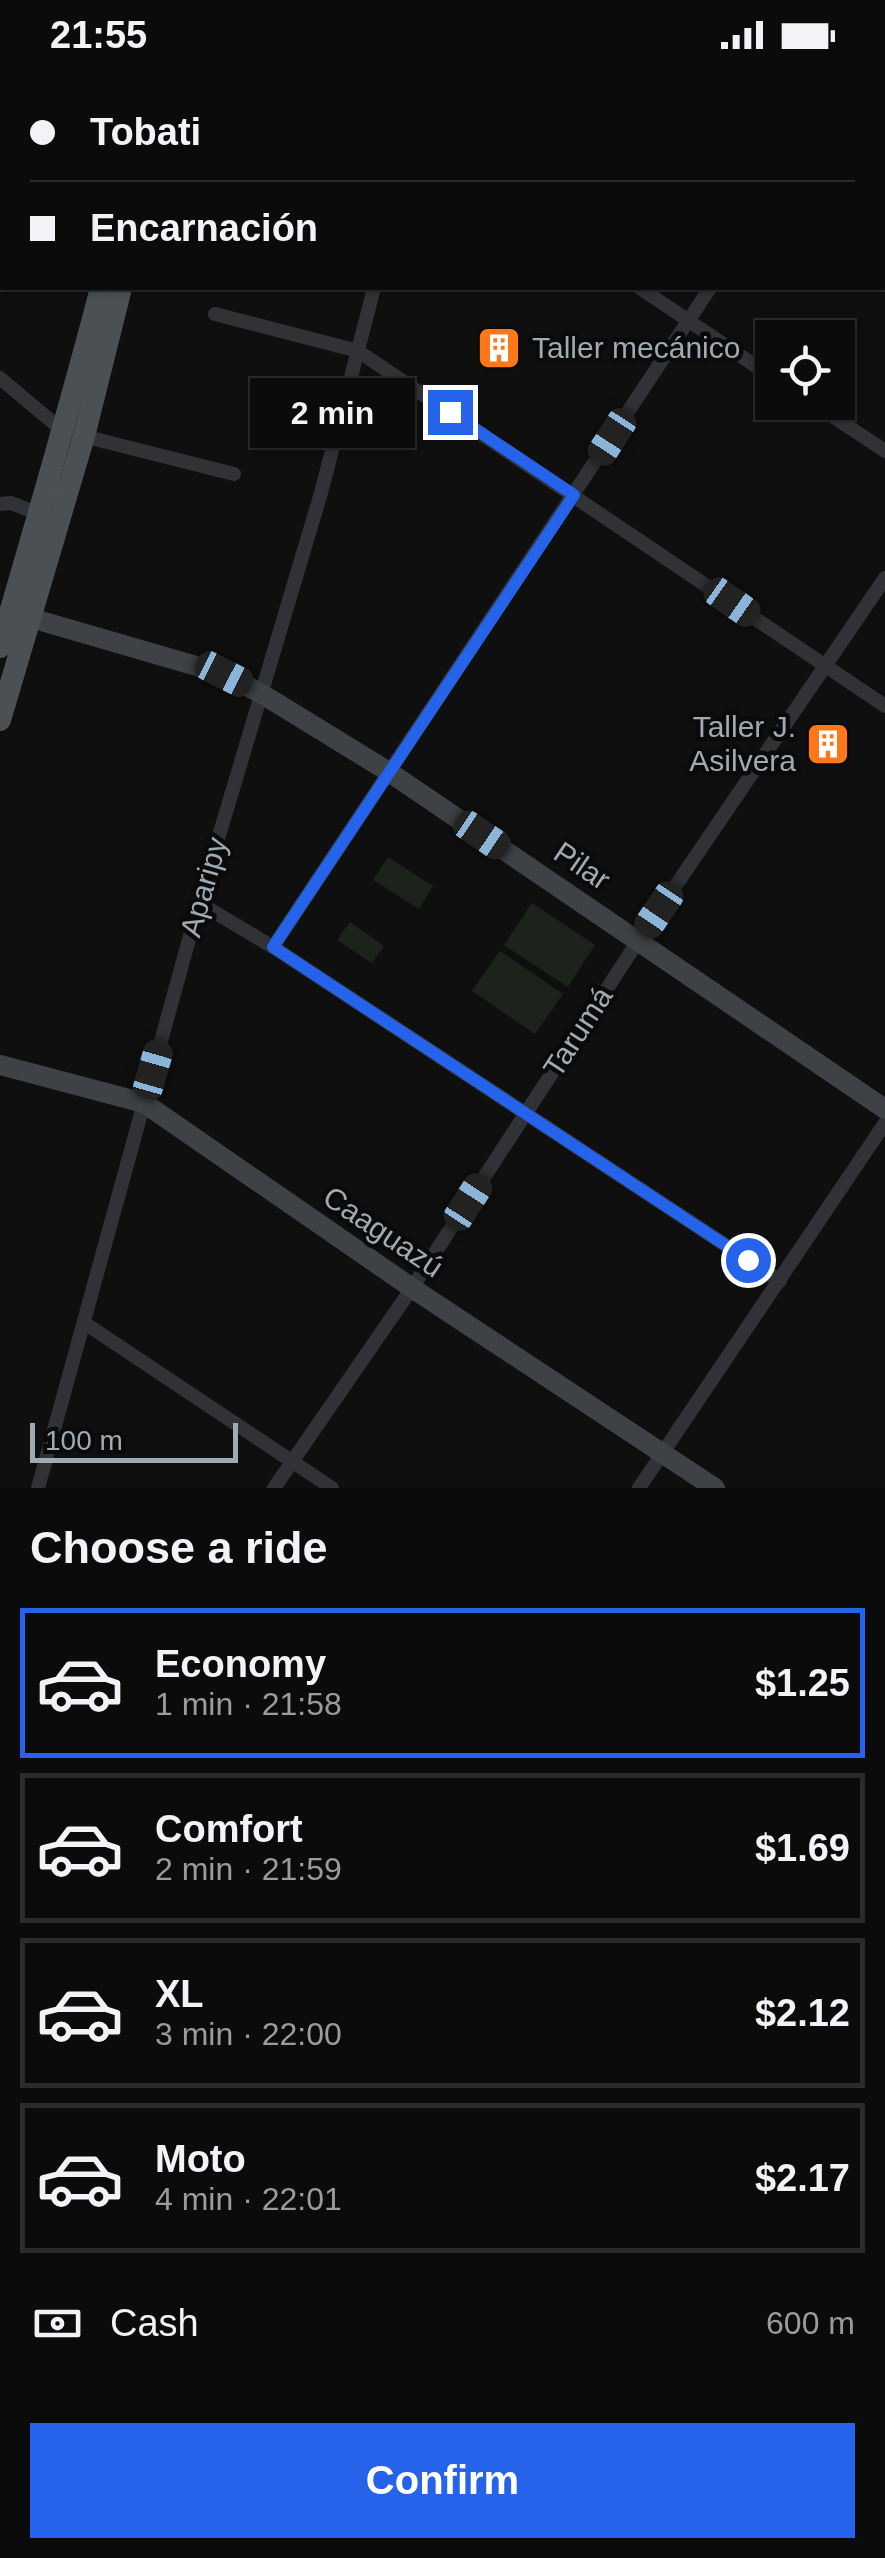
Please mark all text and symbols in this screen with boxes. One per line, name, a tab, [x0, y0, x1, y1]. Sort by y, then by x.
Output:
text: 21:55	[50, 14, 147, 56]
text: Tobati	[90, 111, 201, 153]
text: Encarnación	[90, 207, 318, 249]
map controls	[755, 320, 855, 420]
button: locate	[755, 320, 855, 420]
building icon: Taller mecánico	[476, 325, 522, 371]
place label: Taller mecánico	[532, 331, 740, 364]
callout: 2 min	[250, 377, 415, 447]
route end	[428, 390, 473, 435]
text: 2 min	[291, 395, 374, 431]
car	[583, 404, 641, 470]
car	[699, 573, 765, 631]
car	[190, 647, 258, 701]
place label: Taller J. Asilvera	[689, 710, 796, 777]
building icon: Taller J. Asilvera	[805, 721, 851, 767]
car	[449, 806, 515, 864]
street label: Aparipy	[174, 833, 233, 940]
street label: Pilar	[548, 835, 616, 896]
car	[630, 877, 688, 943]
street label: Tarumá	[536, 981, 619, 1083]
car	[130, 1037, 176, 1103]
car	[439, 1169, 497, 1235]
street label: Caaguazú	[317, 1180, 449, 1284]
route start	[726, 1238, 771, 1283]
scale bar	[30, 1418, 238, 1462]
text: 100 m	[45, 1425, 123, 1456]
text: Choose a ride	[30, 1522, 328, 1573]
icon: car	[35, 1638, 125, 1728]
text: Economy	[155, 1643, 326, 1685]
text: $1.25	[755, 1662, 850, 1704]
text: 1 min · 21:58	[155, 1686, 342, 1722]
icon: car	[35, 1803, 125, 1893]
text: Comfort	[155, 1808, 303, 1850]
text: $1.69	[755, 1827, 850, 1869]
text: 2 min · 21:59	[155, 1851, 342, 1887]
icon: car	[35, 1968, 125, 2058]
text: XL	[155, 1973, 204, 2015]
text: $2.12	[755, 1992, 850, 2034]
text: 3 min · 22:00	[155, 2016, 342, 2052]
icon: car	[35, 2133, 125, 2223]
text: Moto	[155, 2138, 246, 2180]
text: $2.17	[755, 2157, 850, 2199]
text: 4 min · 22:01	[155, 2181, 342, 2217]
icon: cash	[30, 2296, 85, 2351]
text: Cash	[110, 2302, 199, 2344]
text: 600 m	[766, 2305, 855, 2341]
button: Confirm	[30, 2423, 855, 2538]

